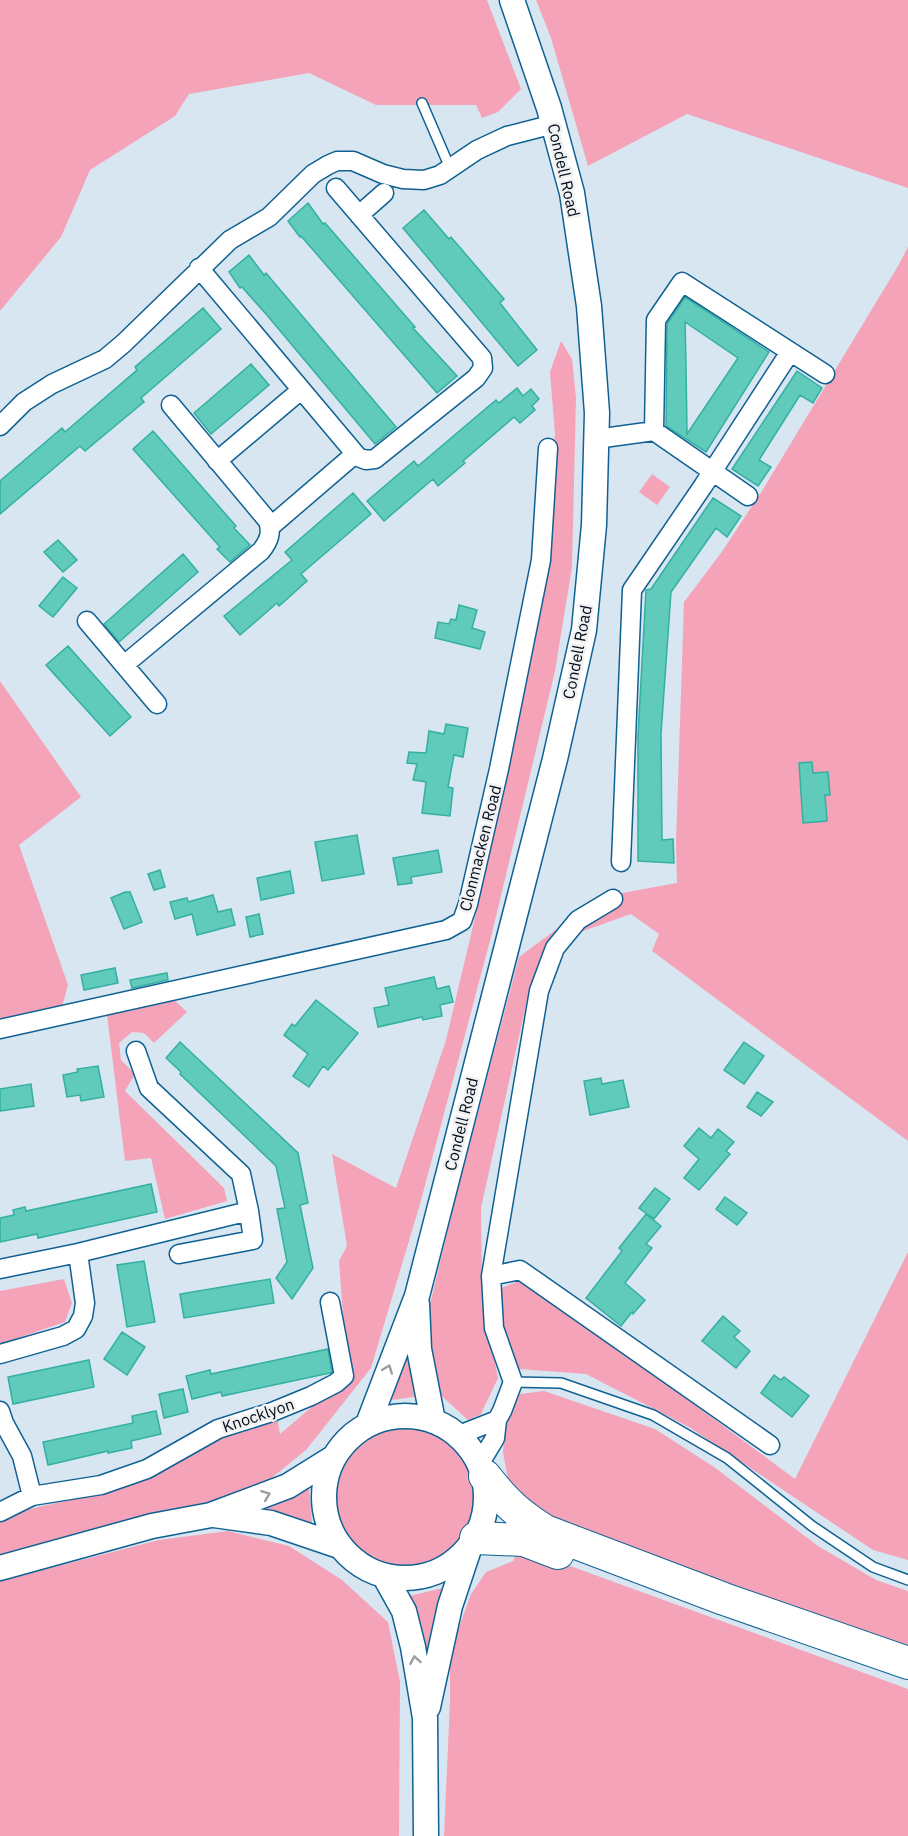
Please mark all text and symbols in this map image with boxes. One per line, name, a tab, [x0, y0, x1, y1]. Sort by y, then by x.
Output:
street label: Condell Road	[544, 121, 584, 219]
street label: Condell Road	[558, 603, 596, 701]
street label: Clonmacken Road	[455, 783, 505, 913]
street label: Condell Road	[440, 1075, 482, 1173]
one-way arrow	[381, 1365, 394, 1375]
street label: Knocklyon	[219, 1393, 297, 1437]
one-way arrow	[260, 1490, 271, 1502]
one-way arrow	[409, 1656, 422, 1666]

